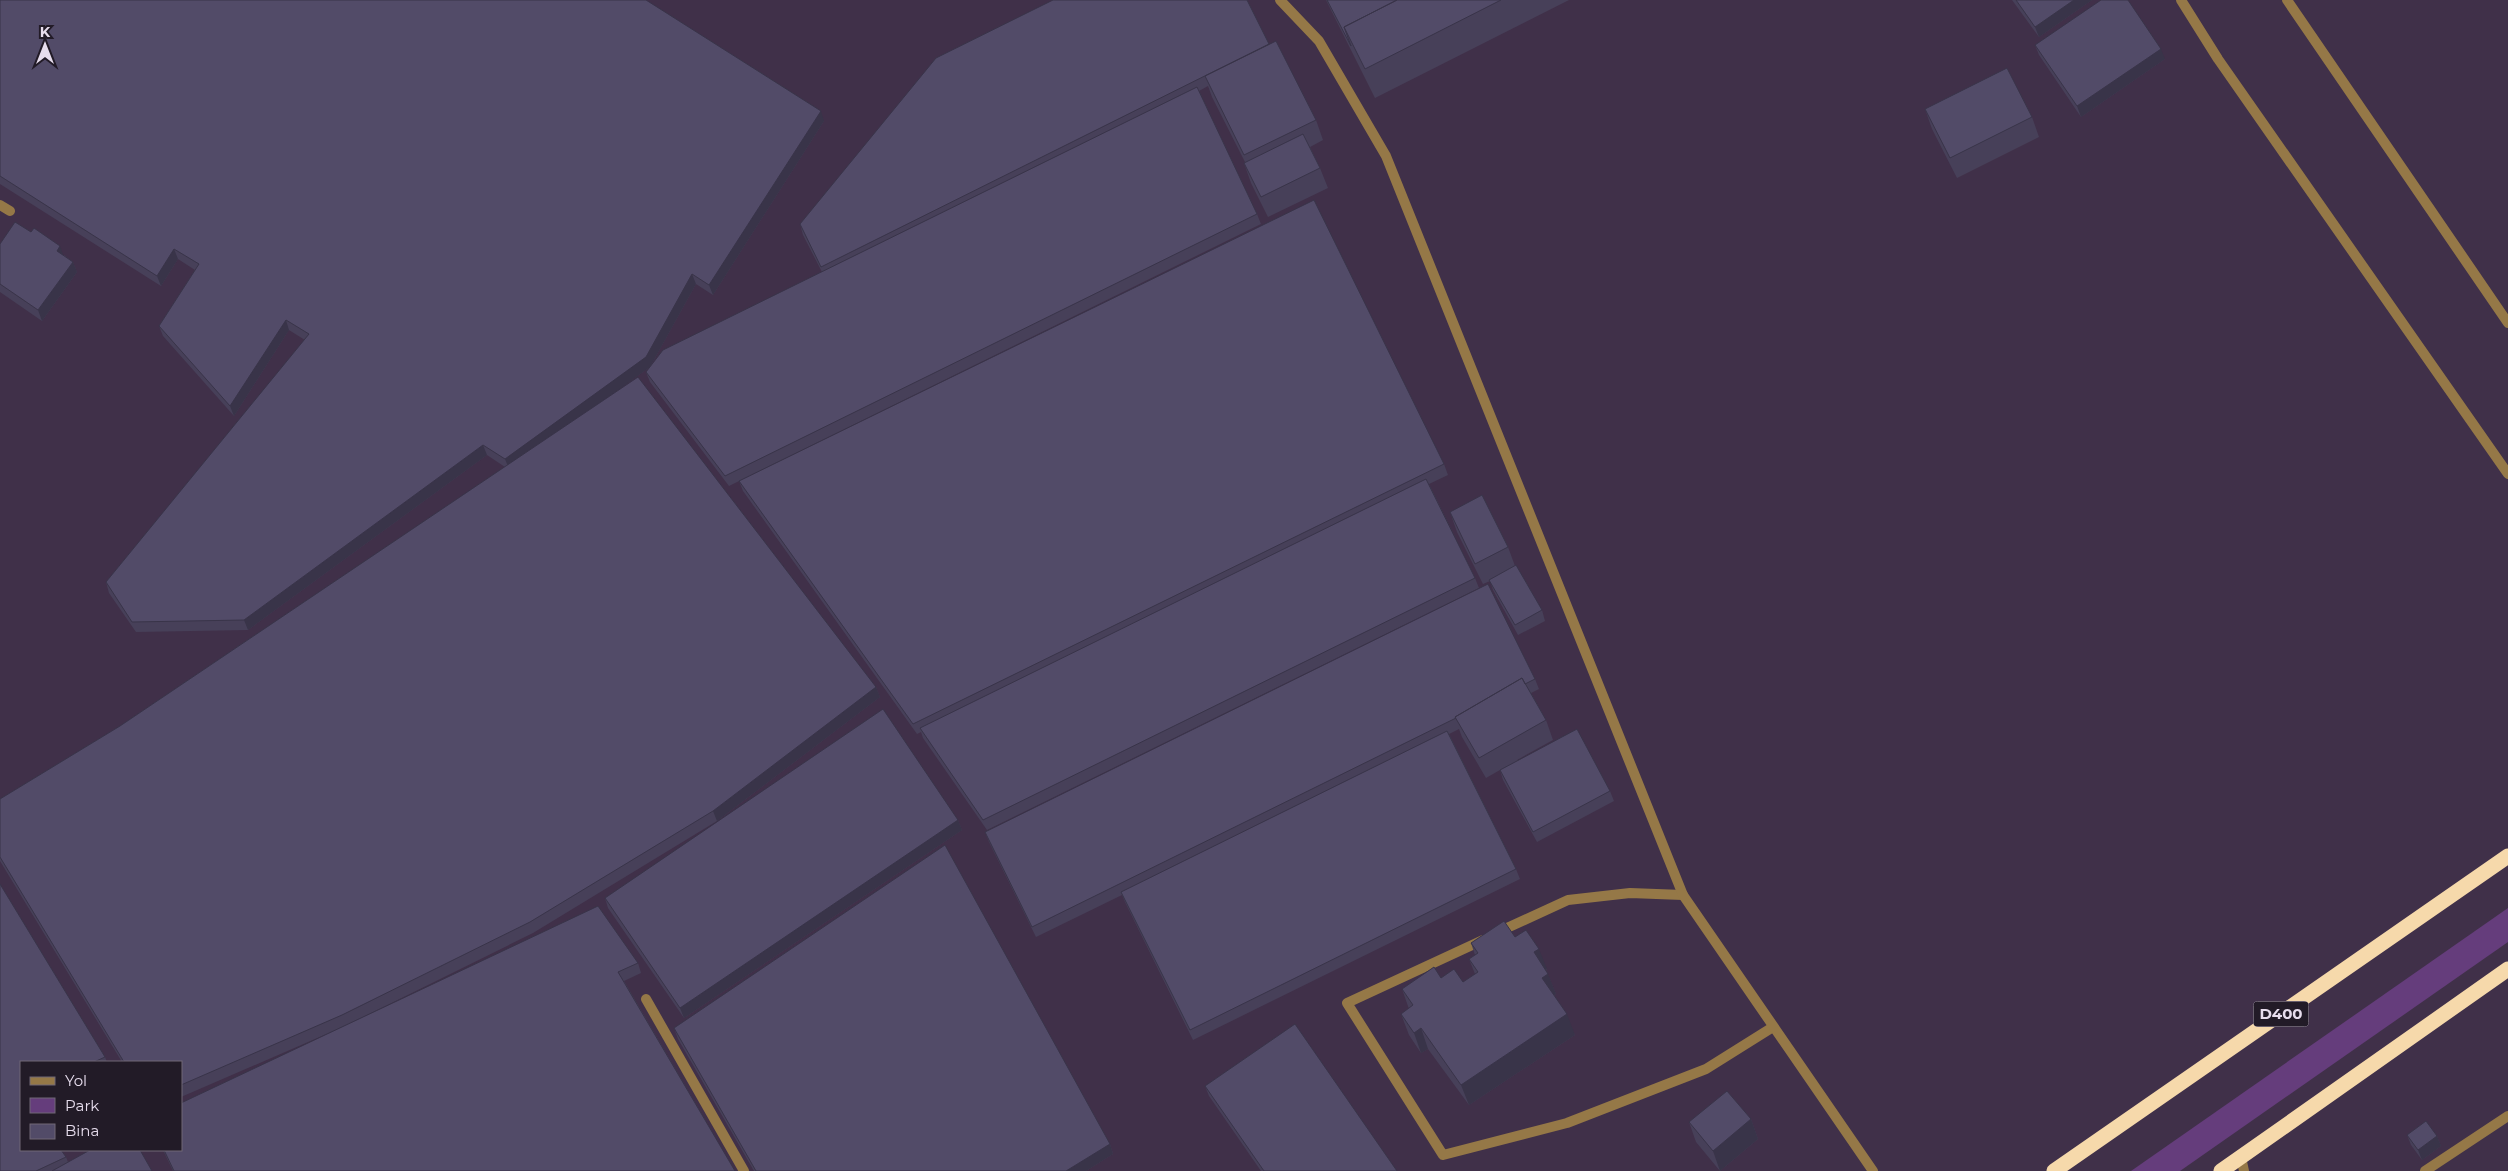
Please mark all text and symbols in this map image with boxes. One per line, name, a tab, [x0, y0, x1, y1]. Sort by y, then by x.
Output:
north arrow	[20, 20, 70, 70]
text: K	[40, 23, 51, 41]
road number: D400	[2254, 1002, 2308, 1026]
legend	[20, 1061, 182, 1151]
text: Yol	[65, 1071, 87, 1090]
text: Park	[65, 1096, 99, 1115]
text: Bina	[65, 1121, 99, 1140]

